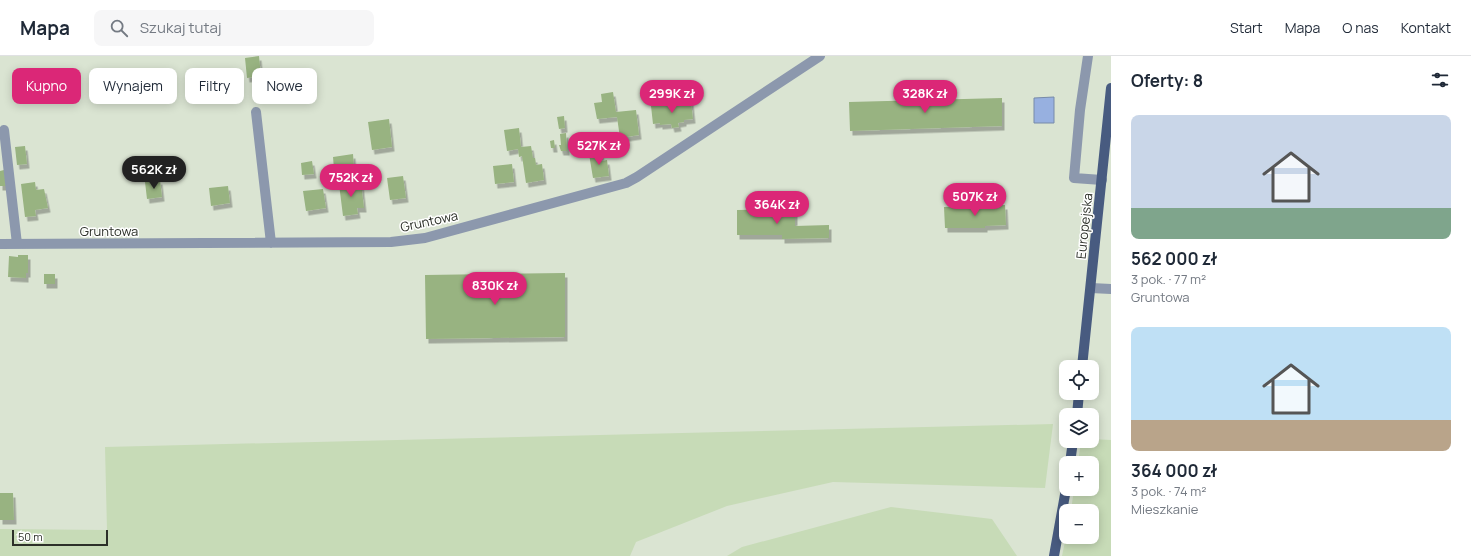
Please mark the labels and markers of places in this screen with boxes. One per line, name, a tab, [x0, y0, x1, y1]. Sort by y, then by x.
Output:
pin: 299K zł	[635, 80, 709, 114]
pin: 328K zł	[888, 80, 962, 114]
pin: 527K zł	[562, 132, 636, 166]
pin: 562K zł	[117, 156, 191, 190]
pin: 752K zł	[314, 164, 388, 198]
pin: 507K zł	[938, 183, 1012, 217]
pin: 364K zł	[740, 191, 814, 225]
pin: 830K zł	[458, 272, 532, 306]

